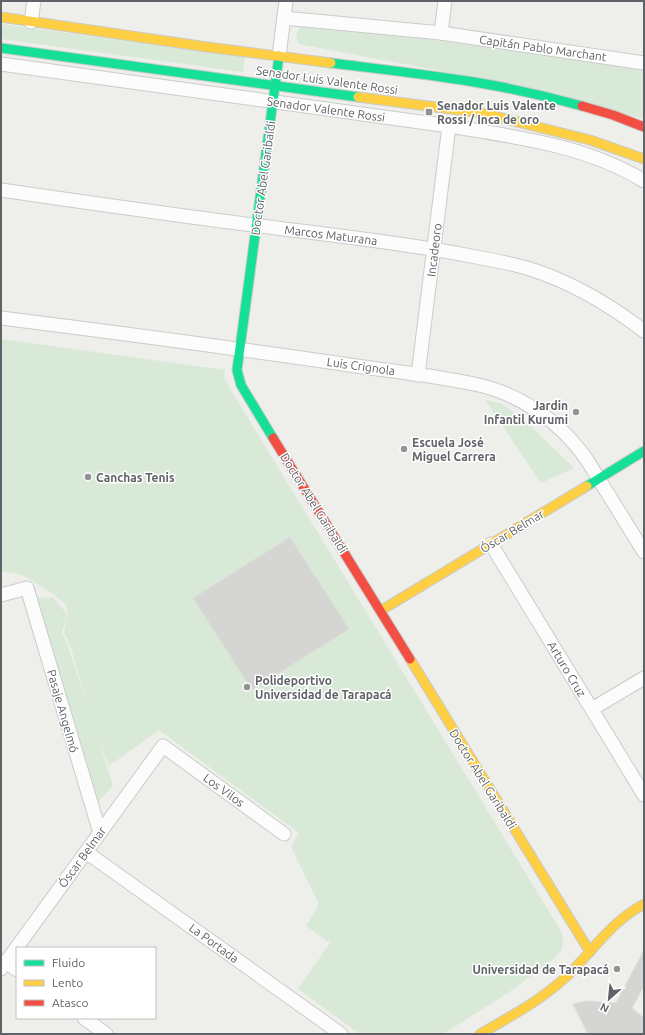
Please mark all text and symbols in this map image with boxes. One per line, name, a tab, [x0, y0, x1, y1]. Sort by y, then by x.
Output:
street label: Capitán Pablo Marchant	[479, 33, 608, 63]
street label: Senador Luis Valente Rossi	[255, 64, 399, 96]
street label: Senador Valente Rossi	[266, 94, 386, 124]
place label: Senador Luis Valente Rossi / Inca de oro	[437, 99, 556, 126]
marker: Senador Luis Valente Rossi / Inca de oro	[424, 107, 434, 117]
street label: Doctor Abel Garibaldi	[249, 120, 277, 236]
street label: Incadeoro	[424, 222, 444, 278]
street label: Marcos Maturana	[284, 223, 378, 247]
street label: Luis Crignola	[326, 355, 396, 377]
place label: Jardin Infantil Kurumi	[484, 399, 568, 426]
marker: Jardin Infantil Kurumi	[571, 407, 581, 417]
place label: Escuela José Miguel Carrera	[412, 436, 496, 463]
marker: Escuela José Miguel Carrera	[399, 444, 409, 454]
street label: Doctor Abel Garibaldi	[278, 451, 350, 555]
place label: Canchas Tenis	[96, 471, 175, 484]
marker: Canchas Tenis	[83, 472, 93, 482]
street label: Óscar Belmar	[478, 507, 547, 555]
street label: Arturo Cruz	[545, 639, 589, 700]
street label: Pasaje Angelmó	[45, 668, 81, 754]
place label: Polideportivo Universidad de Tarapacá	[255, 674, 392, 701]
marker: Polideportivo Universidad de Tarapacá	[242, 682, 252, 692]
street label: Doctor Abel Garibaldi	[447, 727, 519, 831]
street label: Los Vilos	[201, 771, 247, 809]
street label: Óscar Belmar	[56, 824, 109, 890]
street label: La Portada	[187, 921, 241, 965]
legend	[16, 947, 156, 1019]
text: Fluido	[52, 956, 85, 969]
place label: Universidad de Tarapacá	[472, 963, 609, 976]
marker: Universidad de Tarapacá	[612, 964, 622, 974]
text: Lento	[52, 976, 83, 989]
north arrow	[589, 979, 629, 1019]
text: Atasco	[52, 996, 88, 1009]
text: N	[598, 1001, 611, 1015]

